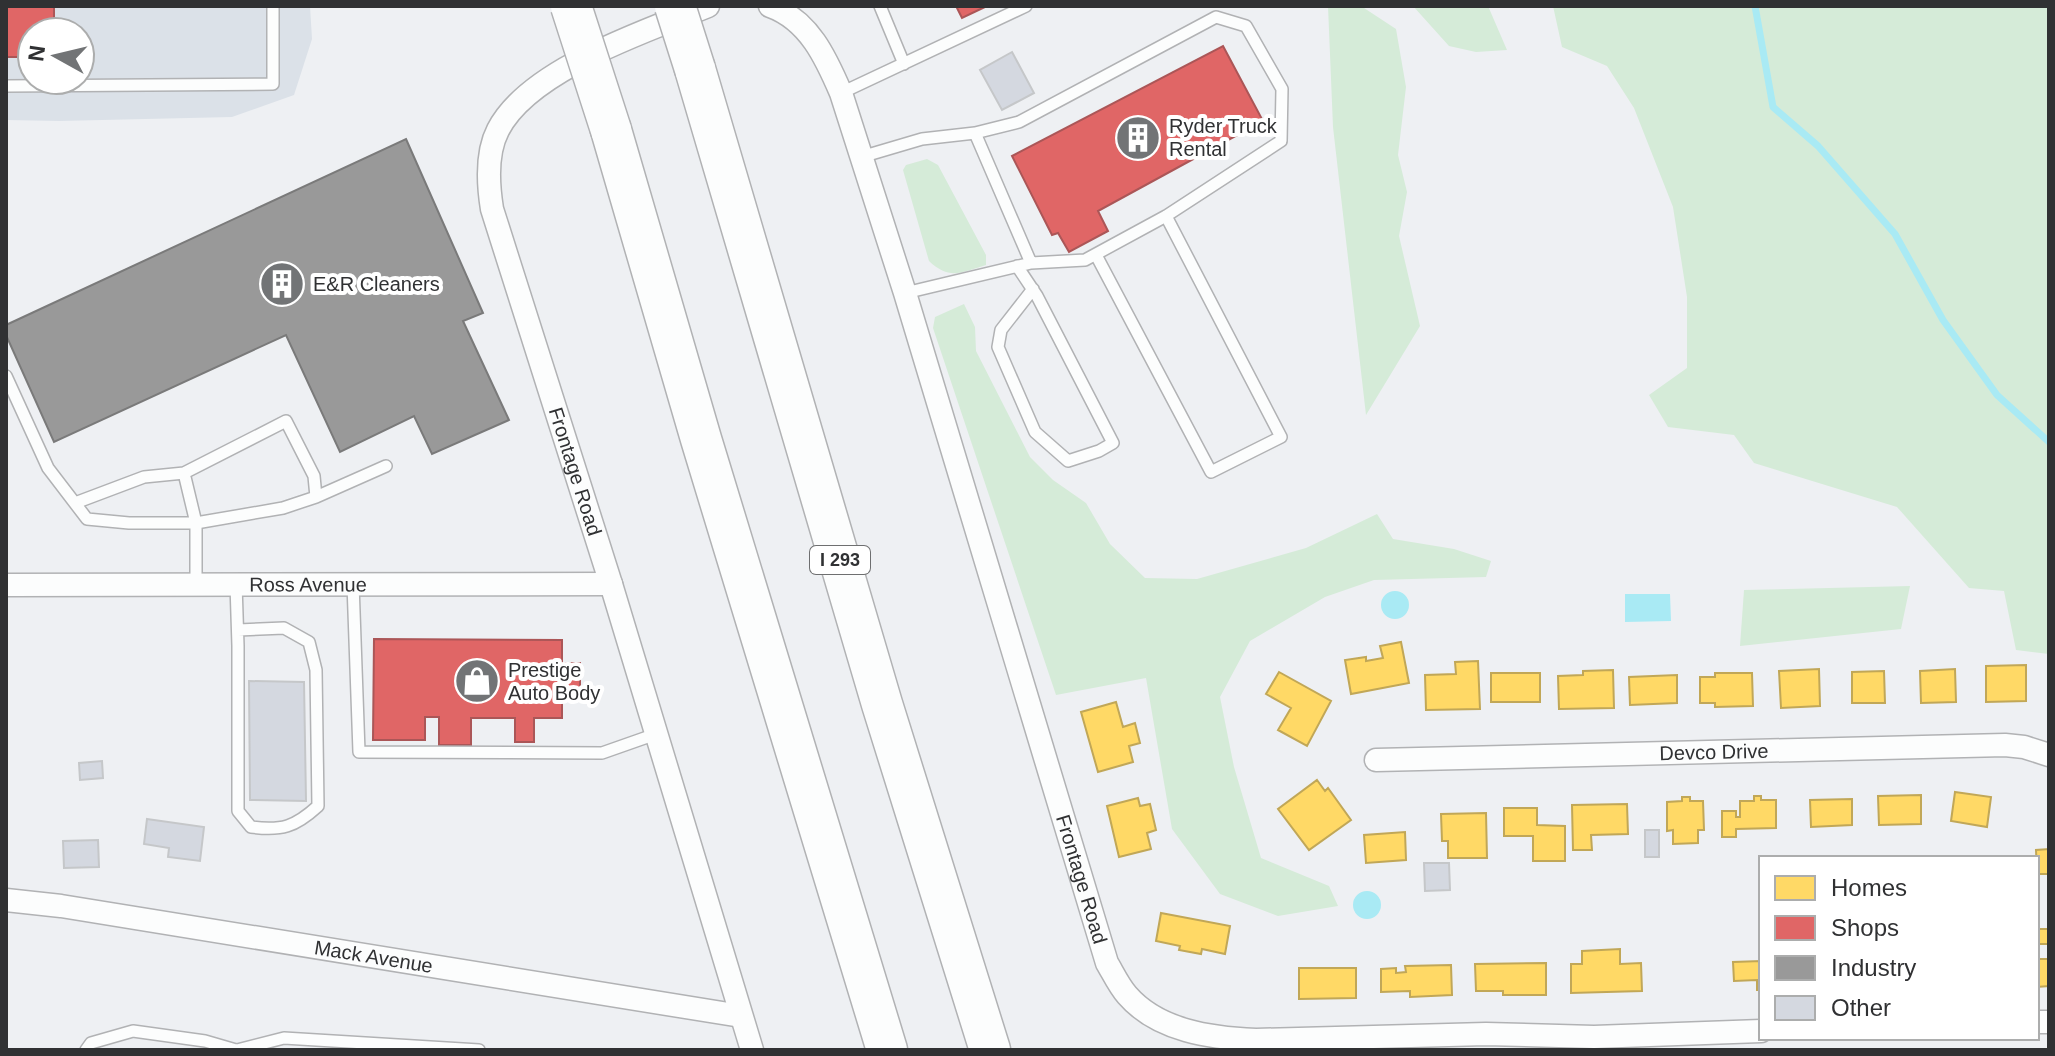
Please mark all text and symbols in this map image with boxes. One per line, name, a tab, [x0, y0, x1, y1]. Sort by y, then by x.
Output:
north arrow	[16, 16, 96, 96]
text: N	[23, 44, 50, 63]
building icon: Ryder Truck Rental	[1114, 114, 1162, 162]
place label: Ryder Truck Rental	[1169, 115, 1278, 160]
building icon: E&R Cleaners	[258, 260, 306, 308]
place label: E&R Cleaners	[313, 273, 440, 295]
street label: Frontage Road	[545, 404, 606, 538]
road number: I 293	[810, 546, 870, 574]
street label: Ross Avenue	[249, 573, 367, 596]
shop icon: Prestige Auto Body	[453, 657, 501, 705]
place label: Prestige Auto Body	[508, 659, 600, 704]
street label: Devco Drive	[1659, 740, 1769, 764]
street label: Frontage Road	[1052, 812, 1112, 946]
legend	[1759, 856, 2039, 1040]
text: Homes	[1831, 874, 1907, 901]
text: Shops	[1831, 914, 1899, 941]
street label: Mack Avenue	[313, 936, 434, 977]
text: Industry	[1831, 954, 1916, 981]
text: Other	[1831, 994, 1891, 1021]

